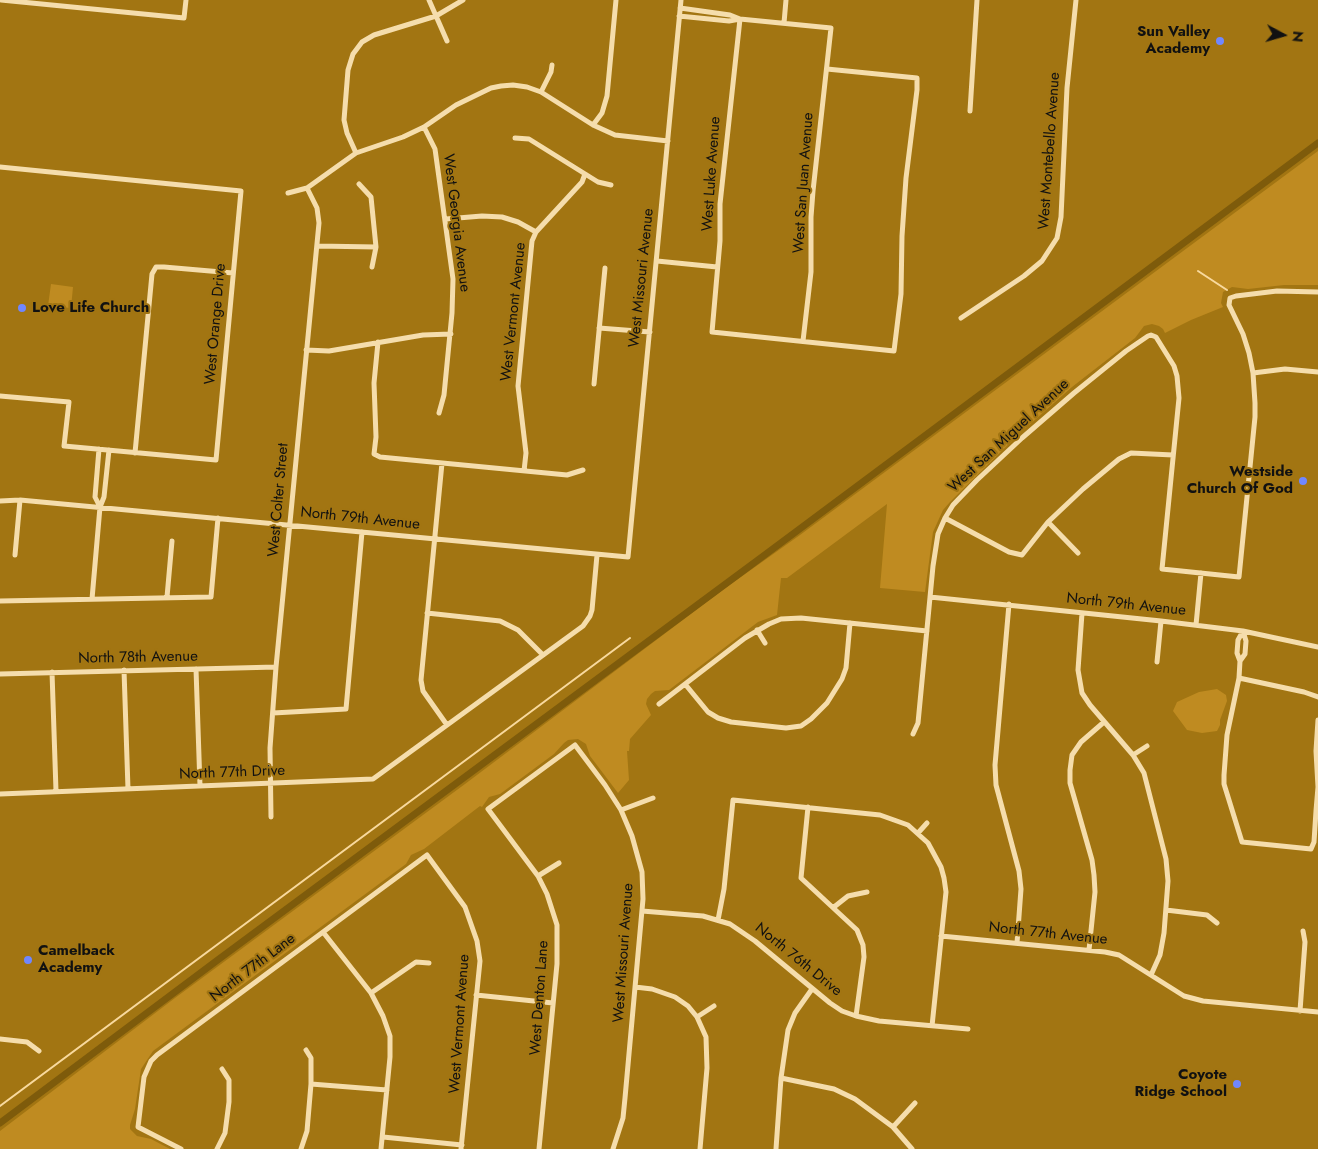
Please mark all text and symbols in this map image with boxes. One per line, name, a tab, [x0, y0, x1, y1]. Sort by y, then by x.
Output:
north arrow	[1258, 10, 1308, 60]
place label: Sun Valley Academy	[1137, 23, 1210, 58]
text: N	[1287, 30, 1308, 43]
marker: Sun Valley Academy	[1214, 35, 1226, 47]
street label: West Montebello Avenue	[1036, 72, 1064, 230]
street label: West San Juan Avenue	[790, 112, 818, 254]
street label: West Luke Avenue	[699, 116, 725, 232]
street label: West Georgia Avenue	[439, 153, 473, 293]
street label: West Missouri Avenue	[626, 207, 658, 349]
street label: West Vermont Avenue	[498, 242, 530, 382]
street label: West Orange Drive	[202, 263, 230, 385]
place label: Love Life Church	[32, 299, 149, 317]
marker: Love Life Church	[16, 302, 28, 314]
street label: West San Miguel Avenue	[945, 375, 1073, 497]
street label: West Colter Street	[265, 442, 293, 558]
place label: Westside Church Of God	[1187, 463, 1293, 498]
marker: Westside Church Of God	[1297, 475, 1309, 487]
street label: North 79th Avenue	[299, 504, 421, 534]
street label: North 79th Avenue	[1065, 590, 1187, 620]
street label: North 78th Avenue	[78, 648, 198, 668]
street label: North 77th Drive	[179, 762, 285, 784]
street label: West Missouri Avenue	[610, 883, 638, 1023]
street label: North 76th Drive	[751, 919, 845, 1001]
street label: North 77th Avenue	[988, 919, 1108, 949]
street label: North 77th Lane	[207, 930, 299, 1006]
street label: West Denton Lane	[527, 940, 553, 1056]
place label: Camelback Academy	[38, 942, 115, 977]
marker: Camelback Academy	[22, 954, 34, 966]
street label: West Vermont Avenue	[446, 954, 474, 1094]
place label: Coyote Ridge School	[1135, 1066, 1227, 1101]
marker: Coyote Ridge School	[1231, 1078, 1243, 1090]

